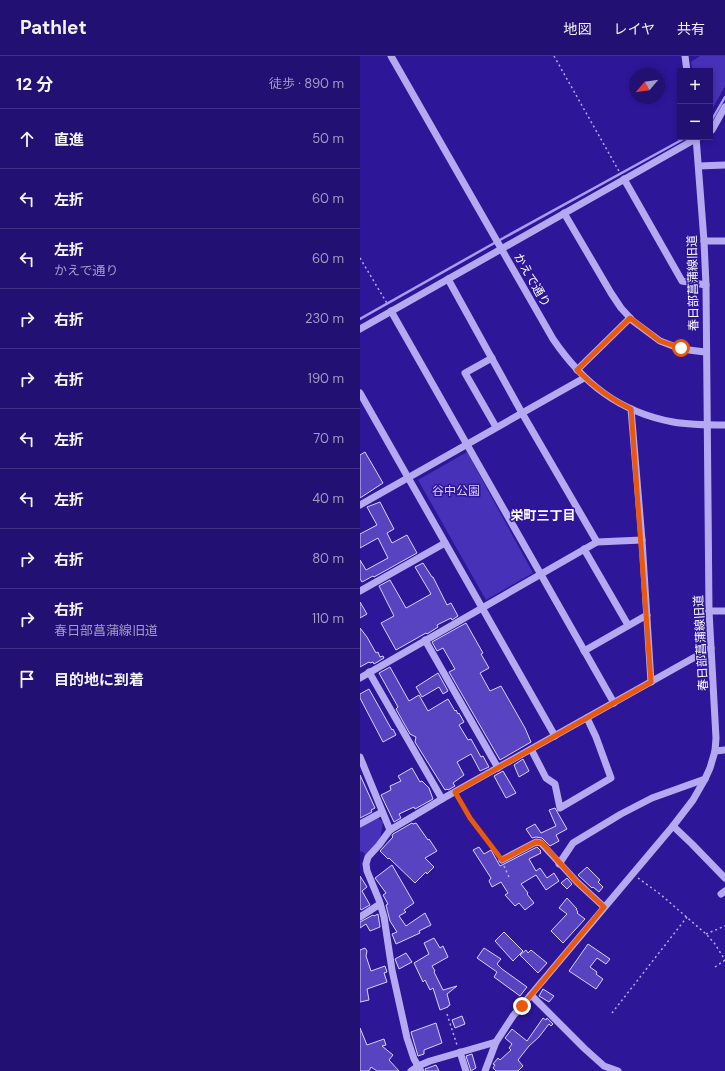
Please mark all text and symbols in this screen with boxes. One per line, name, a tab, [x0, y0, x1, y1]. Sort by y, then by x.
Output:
text: Pathlet	[20, 15, 87, 40]
text: 地図	[563, 20, 591, 38]
text: レイヤ	[613, 20, 655, 38]
text: 共有	[677, 20, 705, 38]
north arrow	[629, 68, 665, 104]
map controls	[677, 68, 713, 140]
button: +	[677, 68, 713, 104]
text: 12 分	[16, 73, 53, 95]
text: 徒歩 · 890 m	[269, 75, 344, 92]
button: −	[677, 104, 713, 140]
icon: ahead	[16, 128, 38, 150]
text: 直進	[54, 130, 84, 150]
text: 50 m	[312, 130, 344, 147]
icon: left	[16, 188, 38, 210]
text: 左折	[54, 190, 84, 210]
text: 60 m	[312, 190, 344, 207]
street label: 春日部菖蒲線旧道	[684, 235, 702, 331]
text: 左折	[54, 240, 84, 260]
icon: left	[16, 248, 38, 270]
text: 60 m	[312, 250, 344, 267]
street label: かえで通り	[510, 250, 554, 310]
text: かえで通り	[54, 262, 119, 279]
icon: right	[16, 308, 38, 330]
text: 右折	[54, 310, 84, 330]
text: 230 m	[305, 310, 344, 327]
route start	[672, 339, 690, 357]
icon: right	[16, 368, 38, 390]
text: 右折	[54, 370, 84, 390]
text: 190 m	[308, 370, 344, 387]
icon: left	[16, 428, 38, 450]
text: 左折	[54, 430, 84, 450]
text: 70 m	[313, 430, 344, 447]
park label: 谷中公園	[432, 483, 480, 499]
icon: left	[16, 488, 38, 510]
text: 左折	[54, 490, 84, 510]
text: 40 m	[312, 490, 344, 507]
district label: 栄町三丁目	[510, 507, 576, 524]
icon: right	[16, 548, 38, 570]
text: 右折	[54, 550, 84, 570]
text: 80 m	[312, 550, 344, 567]
street label: 春日部菖蒲線旧道	[690, 595, 712, 691]
text: 右折	[54, 600, 84, 620]
icon: right	[16, 608, 38, 630]
text: 110 m	[312, 610, 344, 627]
text: 春日部菖蒲線旧道	[54, 622, 158, 639]
icon: arrive	[16, 668, 38, 690]
text: 目的地に到着	[54, 670, 144, 690]
route end	[513, 997, 531, 1015]

